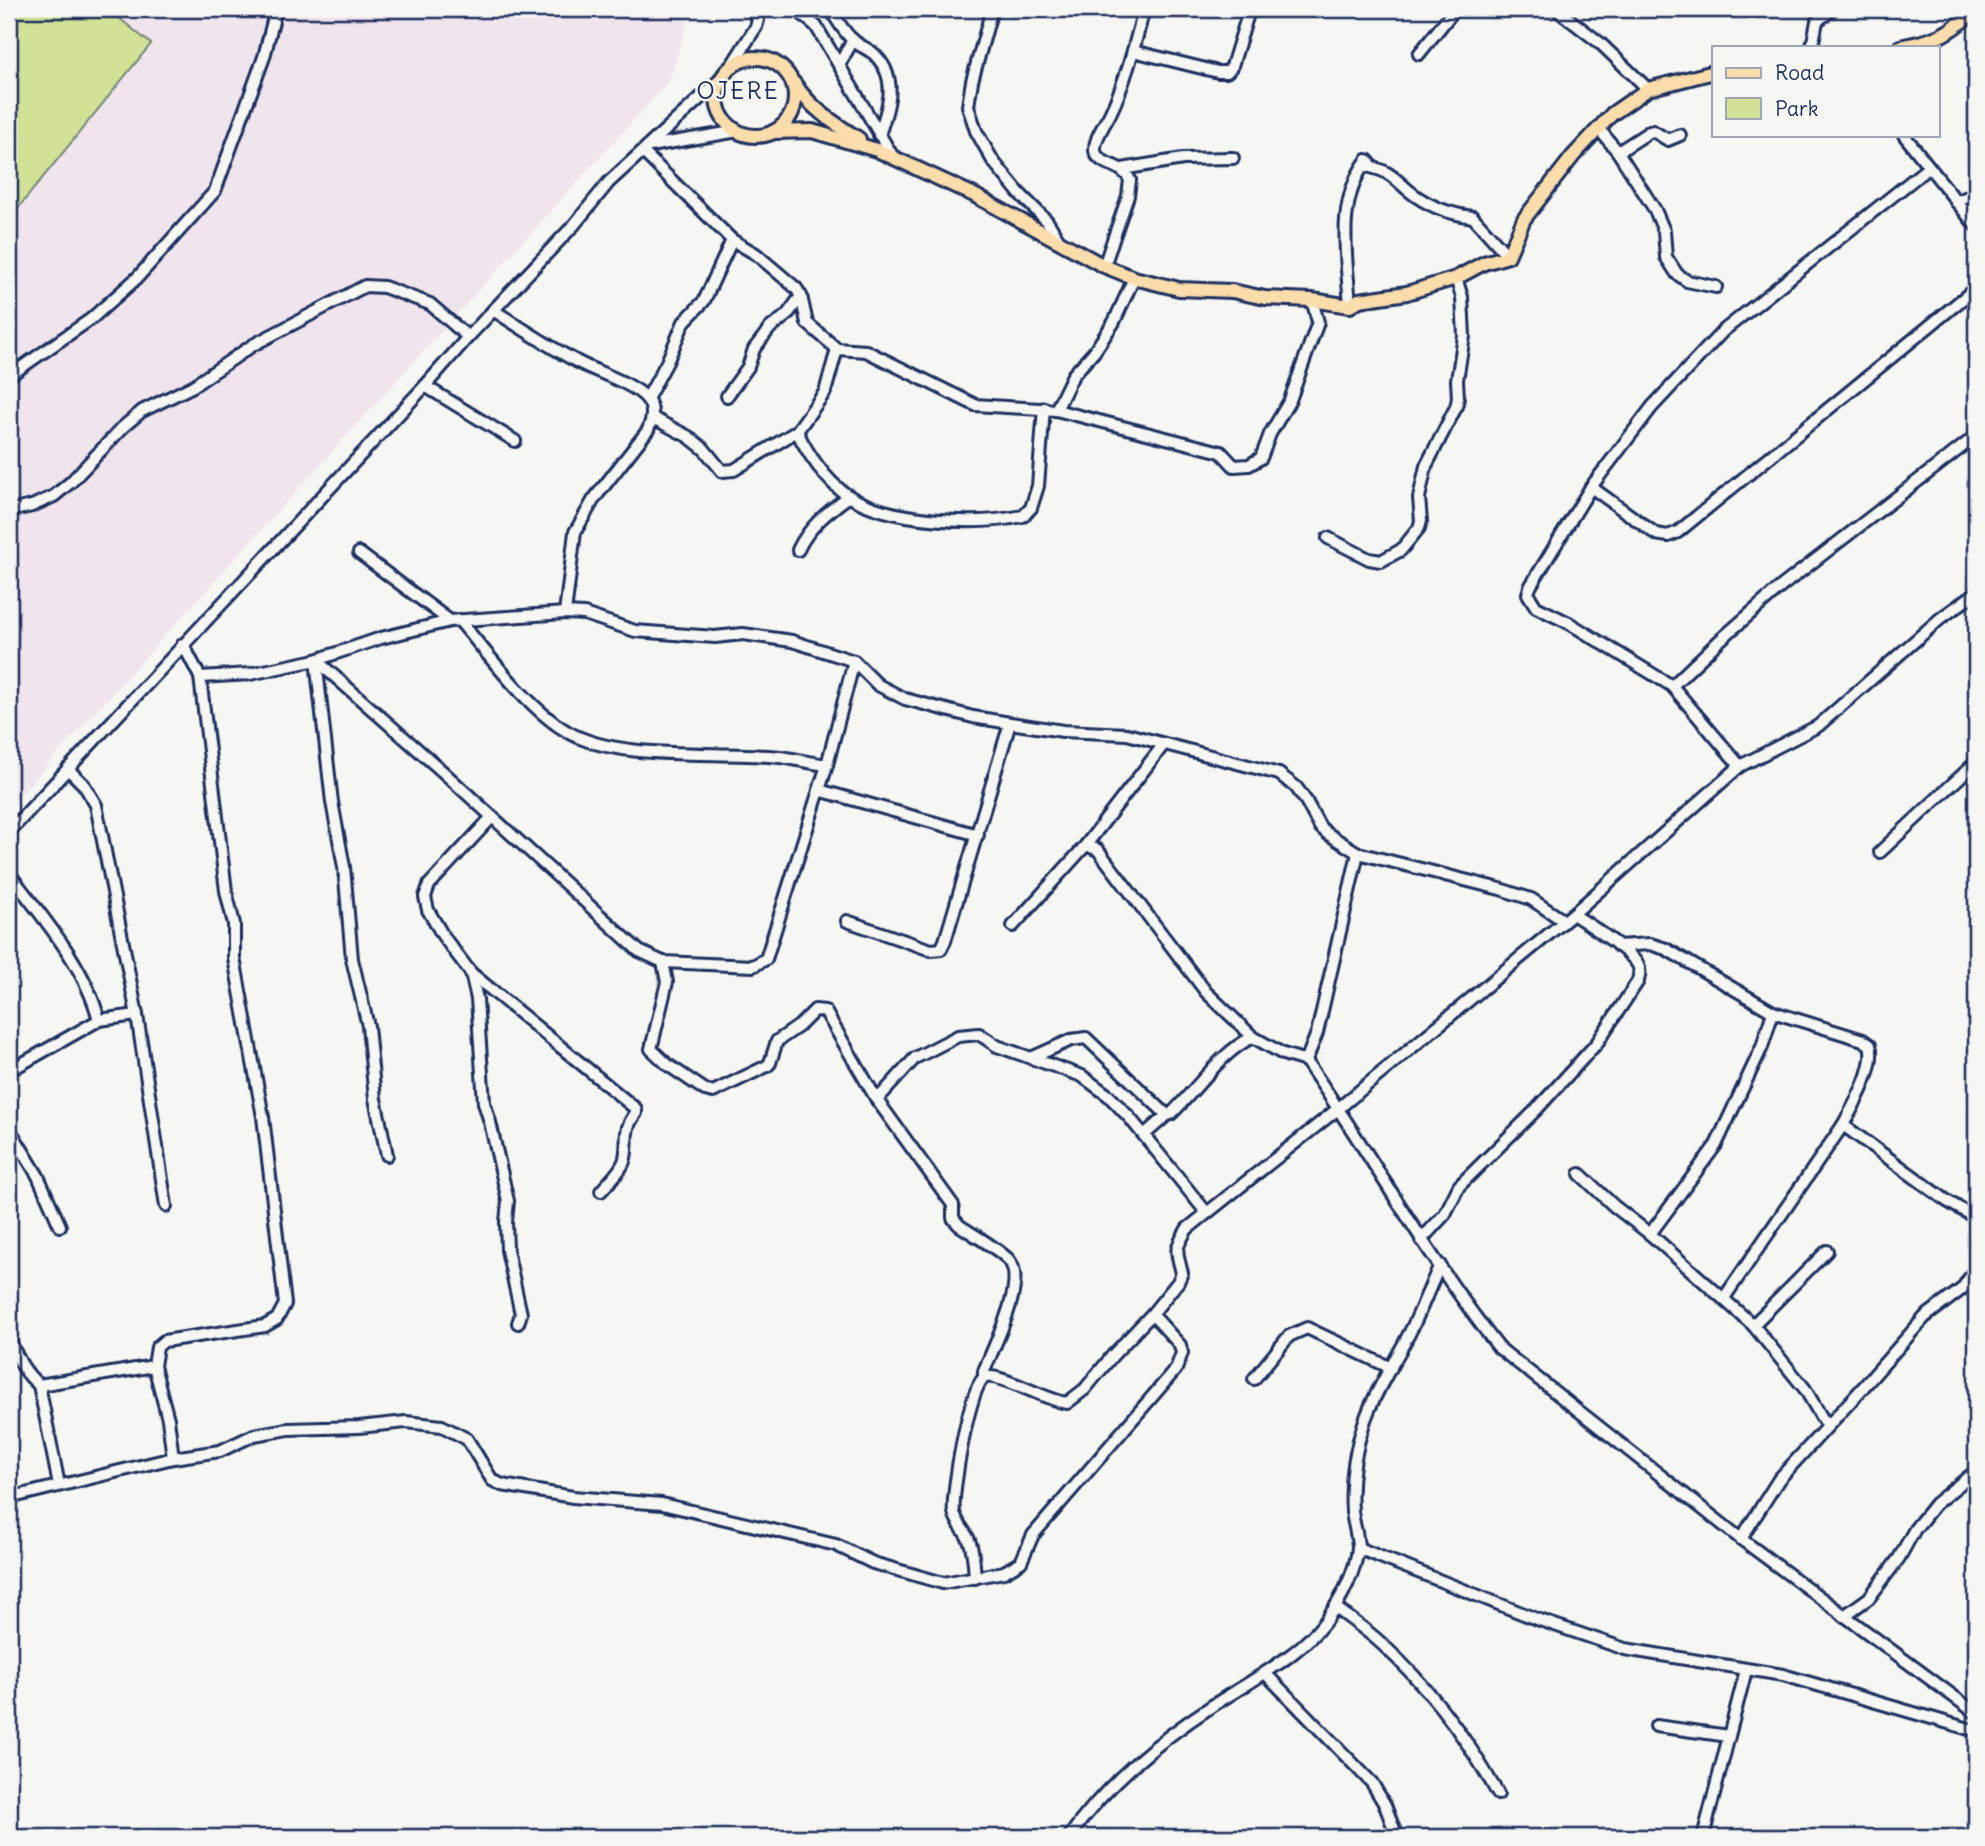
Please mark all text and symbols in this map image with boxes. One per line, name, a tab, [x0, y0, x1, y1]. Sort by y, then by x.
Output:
legend	[1712, 46, 1940, 136]
text: Road	[1775, 59, 1824, 86]
district label: OJERE	[696, 75, 780, 105]
text: Park	[1775, 95, 1818, 122]

